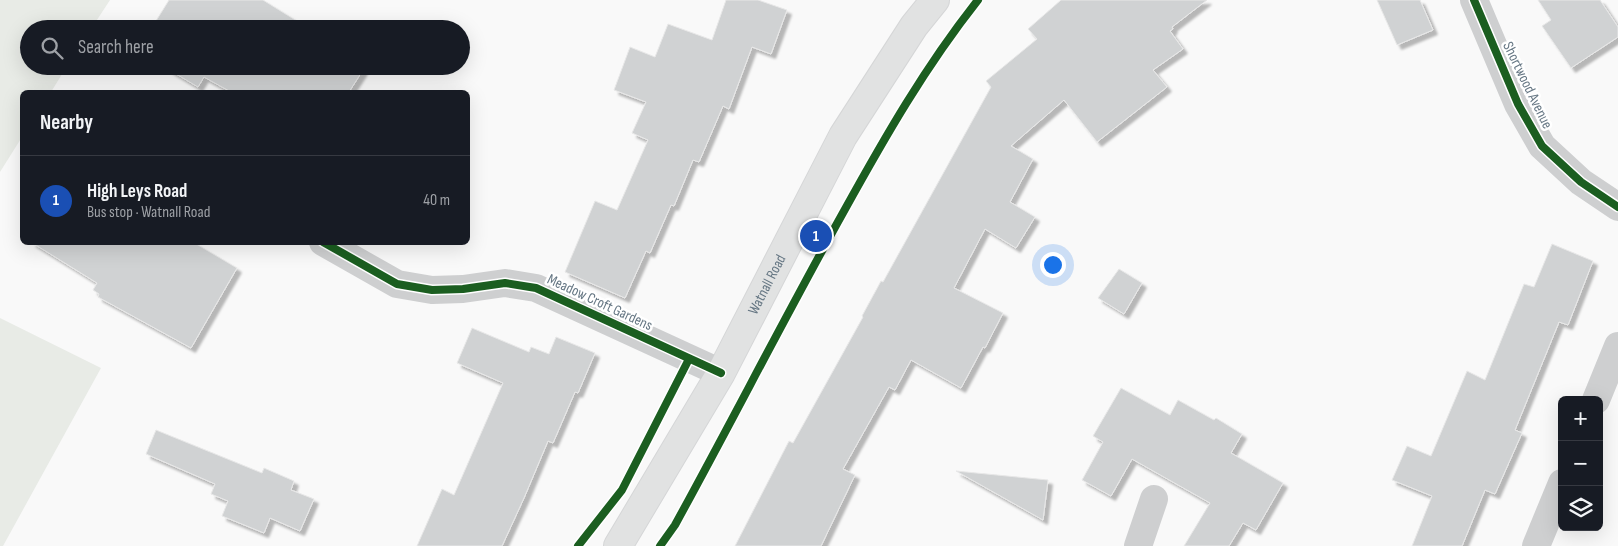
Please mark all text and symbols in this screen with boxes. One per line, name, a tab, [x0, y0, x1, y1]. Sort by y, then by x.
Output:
search box	[20, 20, 470, 75]
icon: search	[38, 34, 66, 62]
text: Search here	[78, 36, 154, 59]
street label: Shortwood Avenue	[1498, 39, 1557, 132]
text: Nearby	[40, 110, 93, 135]
text: High Leys Road	[87, 180, 187, 203]
text: 1	[53, 191, 59, 210]
text: 40 m	[423, 191, 450, 210]
text: Bus stop · Watnall Road	[87, 203, 210, 222]
pin: 1	[800, 217, 832, 255]
street label: Watnall Road	[744, 251, 790, 318]
your location	[1040, 252, 1066, 278]
street label: Meadow Croft Gardens	[544, 270, 655, 335]
map controls	[1558, 396, 1603, 531]
button: +	[1558, 396, 1603, 441]
button: −	[1558, 441, 1603, 486]
button: layers	[1558, 486, 1603, 531]

